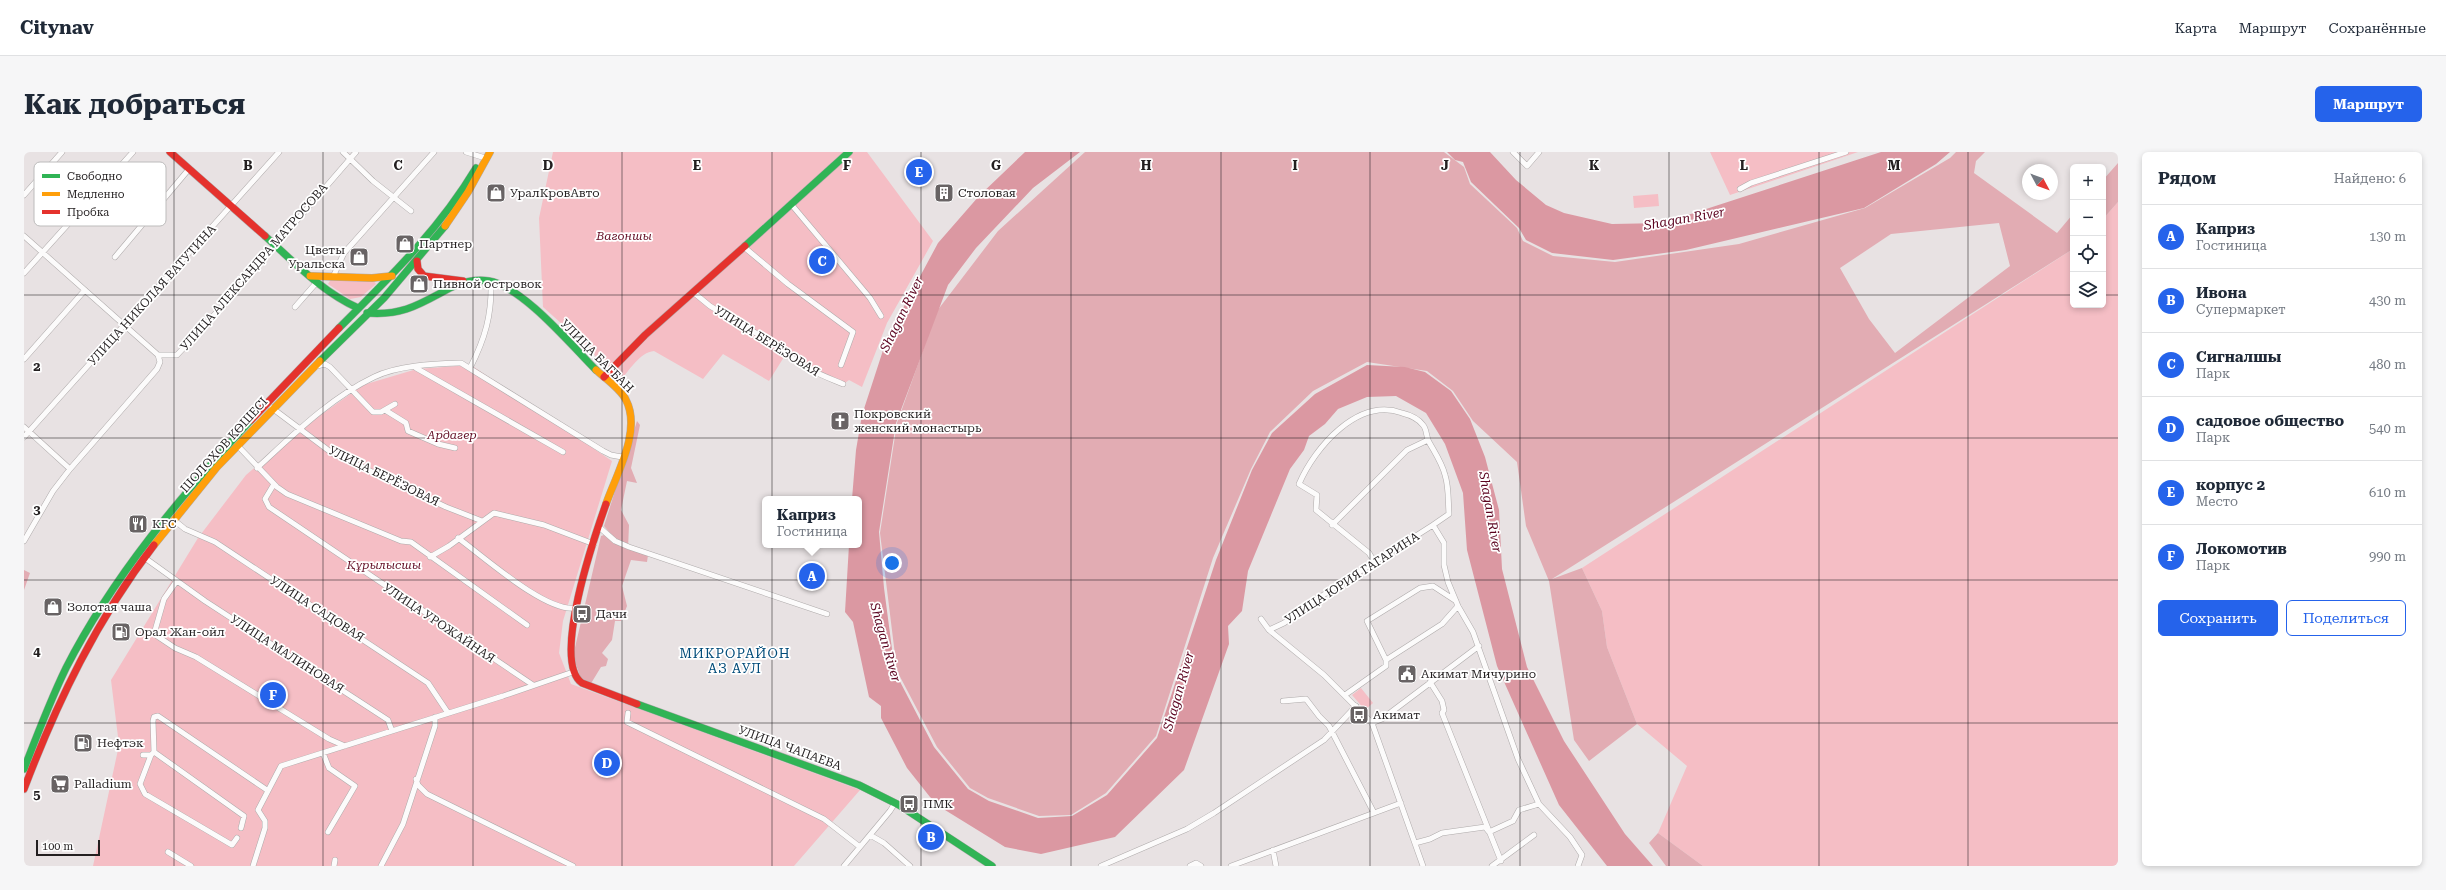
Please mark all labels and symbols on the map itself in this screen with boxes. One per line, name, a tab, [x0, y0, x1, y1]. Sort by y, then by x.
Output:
pin: E	[906, 157, 932, 187]
text: B	[243, 158, 253, 173]
text: C	[393, 158, 403, 173]
text: D	[543, 158, 553, 173]
text: E	[693, 158, 701, 173]
text: F	[843, 158, 851, 173]
text: G	[991, 158, 1001, 173]
text: H	[1141, 158, 1152, 173]
text: I	[1292, 158, 1298, 173]
text: J	[1441, 158, 1449, 173]
text: K	[1589, 158, 1600, 173]
text: L	[1740, 158, 1748, 173]
text: M	[1888, 158, 1901, 173]
legend	[34, 162, 166, 226]
north arrow	[2022, 164, 2058, 200]
text: Свободно	[67, 170, 123, 183]
street label: УЛИЦА АЛЕКСАНДРА МАТРОСОВА	[177, 180, 331, 354]
shop icon: УралКровАвто	[485, 182, 507, 204]
building icon: Столовая	[933, 182, 955, 204]
place label: УралКровАвто	[510, 186, 600, 200]
place label: Столовая	[958, 186, 1016, 200]
text: Медленно	[67, 188, 125, 201]
water label: Shagan River	[1641, 204, 1726, 233]
text: Пробка	[67, 206, 109, 219]
street label: УЛИЦА НИКОЛАЯ ВАТУТИНА	[85, 221, 219, 368]
park label: Вагоншы	[595, 229, 652, 243]
shop icon: Партнер	[394, 233, 416, 255]
place label: Партнер	[419, 237, 472, 251]
place label: Цветы Уральска	[288, 243, 345, 271]
shop icon: Цветы Уральска	[348, 246, 370, 268]
pin: C	[809, 246, 835, 276]
shop icon: Пивной островок	[408, 273, 430, 295]
water label: Shagan River	[876, 274, 926, 355]
place label: Пивной островок	[433, 277, 542, 291]
street label: УЛИЦА БЕРЁЗОВАЯ	[712, 303, 822, 379]
street label: УЛИЦА БАГБАН	[558, 317, 636, 395]
text: 2	[33, 359, 41, 374]
street label: ШОЛОХОВ КӨШЕСІ	[177, 394, 271, 496]
place label: Покровский женский монастырь	[854, 407, 982, 435]
church icon: Покровский женский монастырь	[829, 410, 851, 432]
park label: Ардагер	[426, 428, 477, 442]
street label: УЛИЦА БЕРЁЗОВАЯ	[326, 443, 442, 509]
water label: Shagan River	[1476, 469, 1505, 554]
text: 3	[33, 502, 41, 517]
restaurant icon: KFC	[127, 513, 149, 535]
place label: KFC	[152, 517, 177, 531]
street label: УЛИЦА ЮРИЯ ГАГАРИНА	[1282, 529, 1422, 627]
your location	[882, 553, 902, 573]
park label: Құрылысшы	[346, 558, 421, 572]
pin: A	[799, 561, 825, 591]
street label: УЛИЦА САДОВАЯ	[267, 573, 367, 645]
street label: УЛИЦА УРОЖАЙНАЯ	[380, 580, 498, 666]
shop icon: Золотая чаша	[42, 596, 64, 618]
place label: Золотая чаша	[67, 600, 152, 614]
water label: Shagan River	[867, 600, 904, 684]
bus stop icon: Дачи	[571, 603, 593, 625]
place label: Дачи	[596, 607, 627, 621]
street label: УЛИЦА МАЛИНОВАЯ	[228, 612, 346, 696]
fuel station icon: Орал Жан-ойл	[110, 621, 132, 643]
place label: Орал Жан-ойл	[135, 625, 225, 639]
text: 4	[33, 644, 41, 659]
district label: МИКРОРАЙОН АЗ АУЛ	[679, 646, 791, 676]
water label: Shagan River	[1160, 649, 1197, 734]
public building icon: Акимат Мичурино	[1396, 663, 1418, 685]
place label: Акимат Мичурино	[1421, 667, 1536, 681]
pin: F	[260, 680, 286, 710]
bus stop icon: Акимат	[1348, 704, 1370, 726]
place label: Акимат	[1373, 708, 1420, 722]
street label: УЛИЦА ЧАПАЕВА	[737, 723, 844, 773]
fuel station icon: Нефтэк	[72, 732, 94, 754]
place label: Нефтэк	[97, 736, 144, 750]
pin: D	[594, 748, 620, 778]
supermarket icon: Palladium	[49, 773, 71, 795]
place label: Palladium	[74, 777, 132, 791]
text: 5	[33, 787, 41, 802]
bus stop icon: ПМК	[898, 793, 920, 815]
place label: ПМК	[923, 797, 953, 811]
pin: B	[918, 822, 944, 852]
scale bar	[36, 838, 100, 857]

